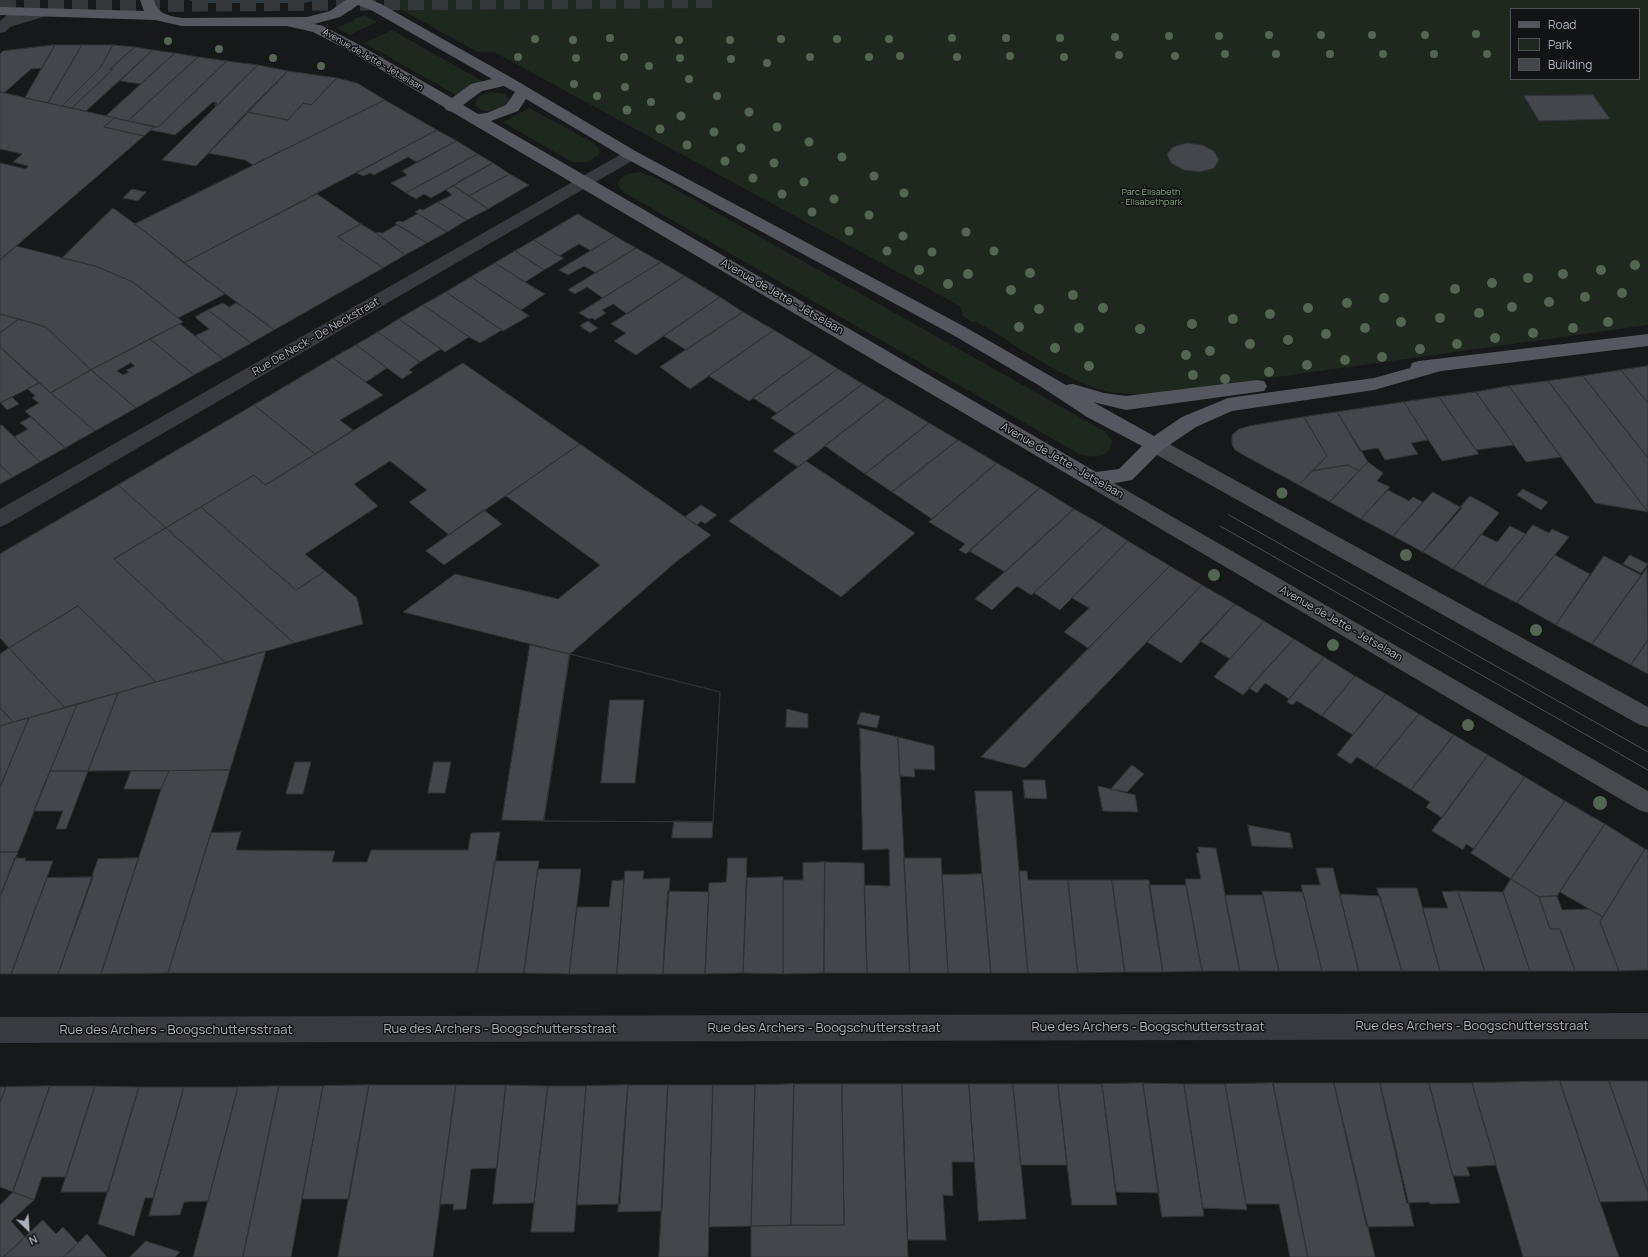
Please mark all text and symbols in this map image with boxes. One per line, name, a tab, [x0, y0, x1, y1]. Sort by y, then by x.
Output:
legend	[1510, 8, 1640, 80]
text: Road	[1548, 16, 1576, 33]
street label: Avenue de Jette - Jetselaan	[321, 27, 425, 93]
text: Park	[1548, 36, 1572, 53]
text: Building	[1548, 56, 1592, 73]
park label: Parc Élisabeth - Elisabethpark	[1120, 187, 1182, 208]
street label: Avenue de Jette - Jetselaan	[718, 256, 846, 338]
street label: Rue De Neck - De Neckstraat	[250, 295, 382, 379]
street label: Avenue de Jette - Jetselaan	[998, 420, 1126, 502]
street label: Avenue de Jette - Jetselaan	[1277, 583, 1405, 665]
street label: Rue des Archers - Boogschuttersstraat	[1355, 1018, 1589, 1034]
street label: Rue des Archers - Boogschuttersstraat	[1031, 1019, 1265, 1035]
street label: Rue des Archers - Boogschuttersstraat	[707, 1020, 941, 1036]
street label: Rue des Archers - Boogschuttersstraat	[383, 1021, 617, 1037]
street label: Rue des Archers - Boogschuttersstraat	[59, 1022, 293, 1038]
north arrow	[8, 1209, 48, 1249]
text: N	[27, 1232, 40, 1249]

